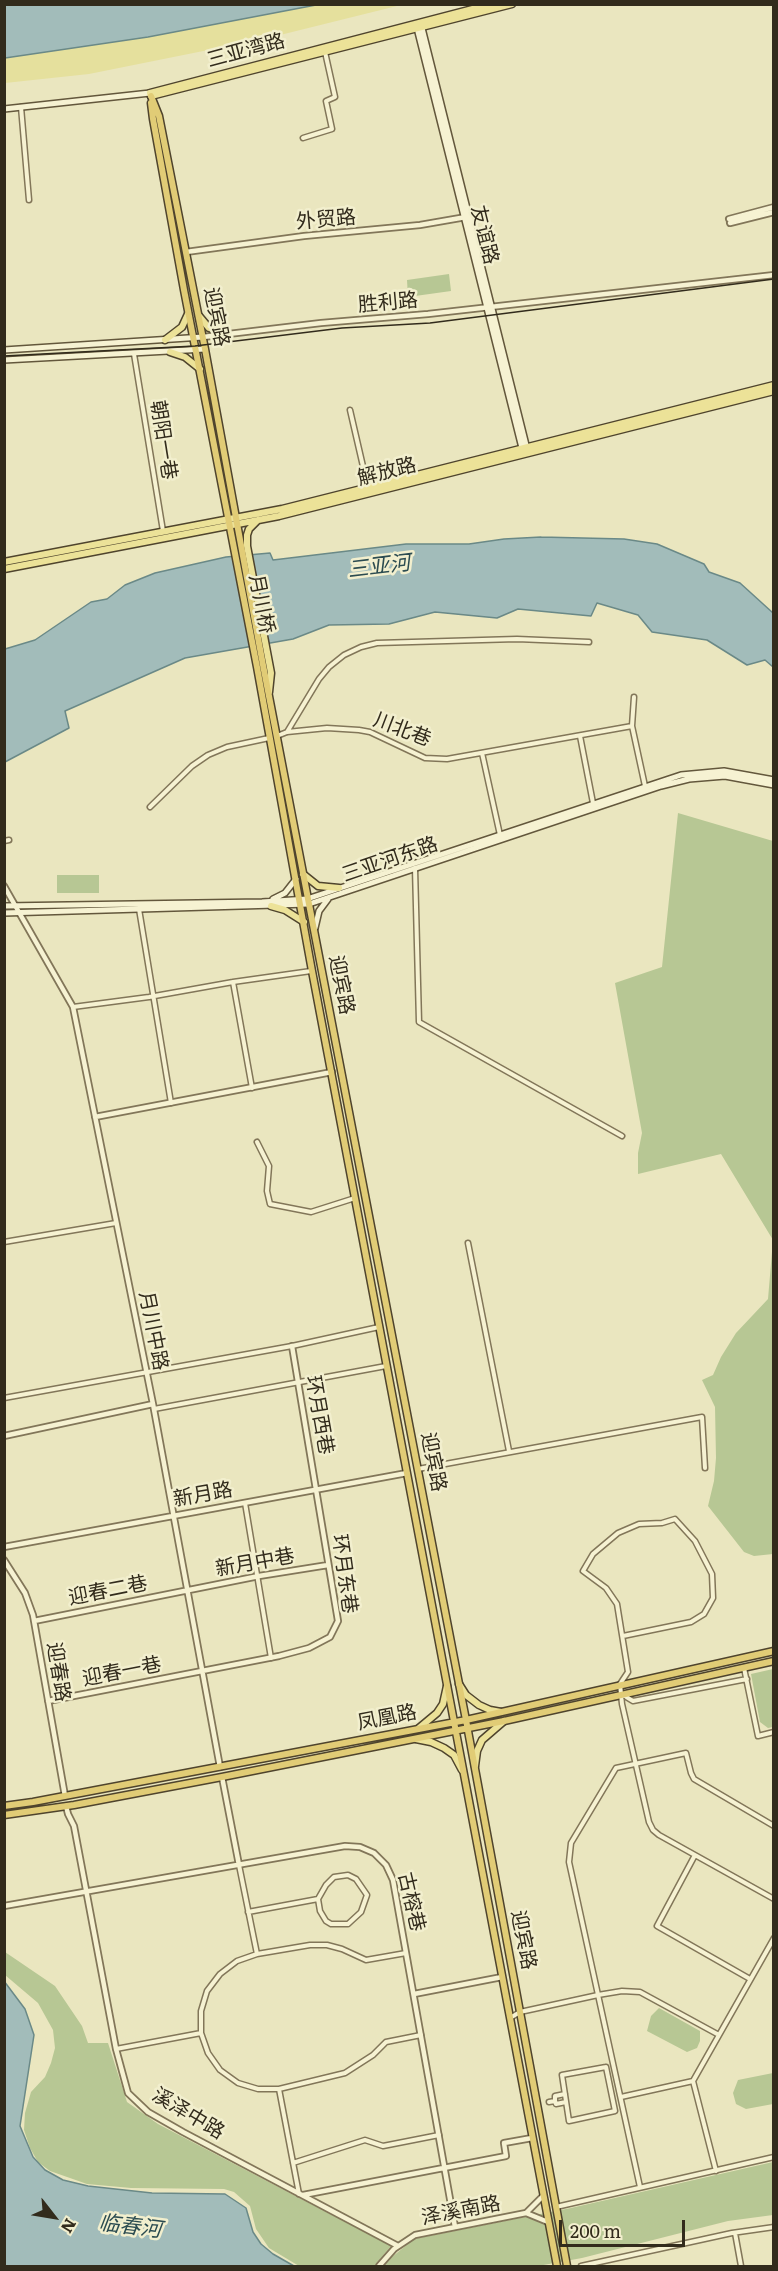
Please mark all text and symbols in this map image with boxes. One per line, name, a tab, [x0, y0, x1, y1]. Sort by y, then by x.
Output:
street label: 三亚湾路	[204, 29, 288, 73]
street label: 友谊路	[465, 203, 503, 267]
street label: 外贸路	[295, 205, 357, 235]
street label: 迎宾路	[198, 285, 234, 349]
street label: 胜利路	[357, 288, 419, 318]
street label: 朝阳一巷	[145, 399, 181, 481]
street label: 解放路	[355, 453, 419, 491]
water label: 三亚河	[346, 551, 412, 583]
street label: 月川桥	[243, 572, 279, 636]
street label: 川北巷	[370, 708, 434, 752]
street label: 三亚河东路	[339, 832, 441, 888]
street label: 迎宾路	[323, 953, 359, 1017]
street label: 月川中路	[134, 1289, 172, 1373]
street label: 环月西巷	[300, 1374, 338, 1456]
street label: 迎宾路	[415, 1430, 451, 1494]
street label: 新月路	[171, 1478, 235, 1512]
street label: 环月东巷	[327, 1533, 361, 1615]
street label: 新月中巷	[214, 1544, 296, 1582]
street label: 迎春二巷	[66, 1572, 150, 1610]
street label: 迎春路	[41, 1640, 75, 1704]
street label: 迎春一巷	[80, 1653, 164, 1691]
street label: 凤凰路	[355, 1700, 419, 1736]
street label: 古榕巷	[393, 1870, 429, 1934]
street label: 迎宾路	[505, 1908, 541, 1972]
street label: 溪泽中路	[148, 2083, 228, 2145]
north arrow	[24, 2187, 84, 2247]
street label: 泽溪南路	[419, 2192, 503, 2230]
scale bar	[562, 2208, 688, 2246]
water label: 临春河	[97, 2211, 163, 2243]
text: N	[56, 2214, 83, 2238]
text: 200 m	[570, 2217, 621, 2244]

